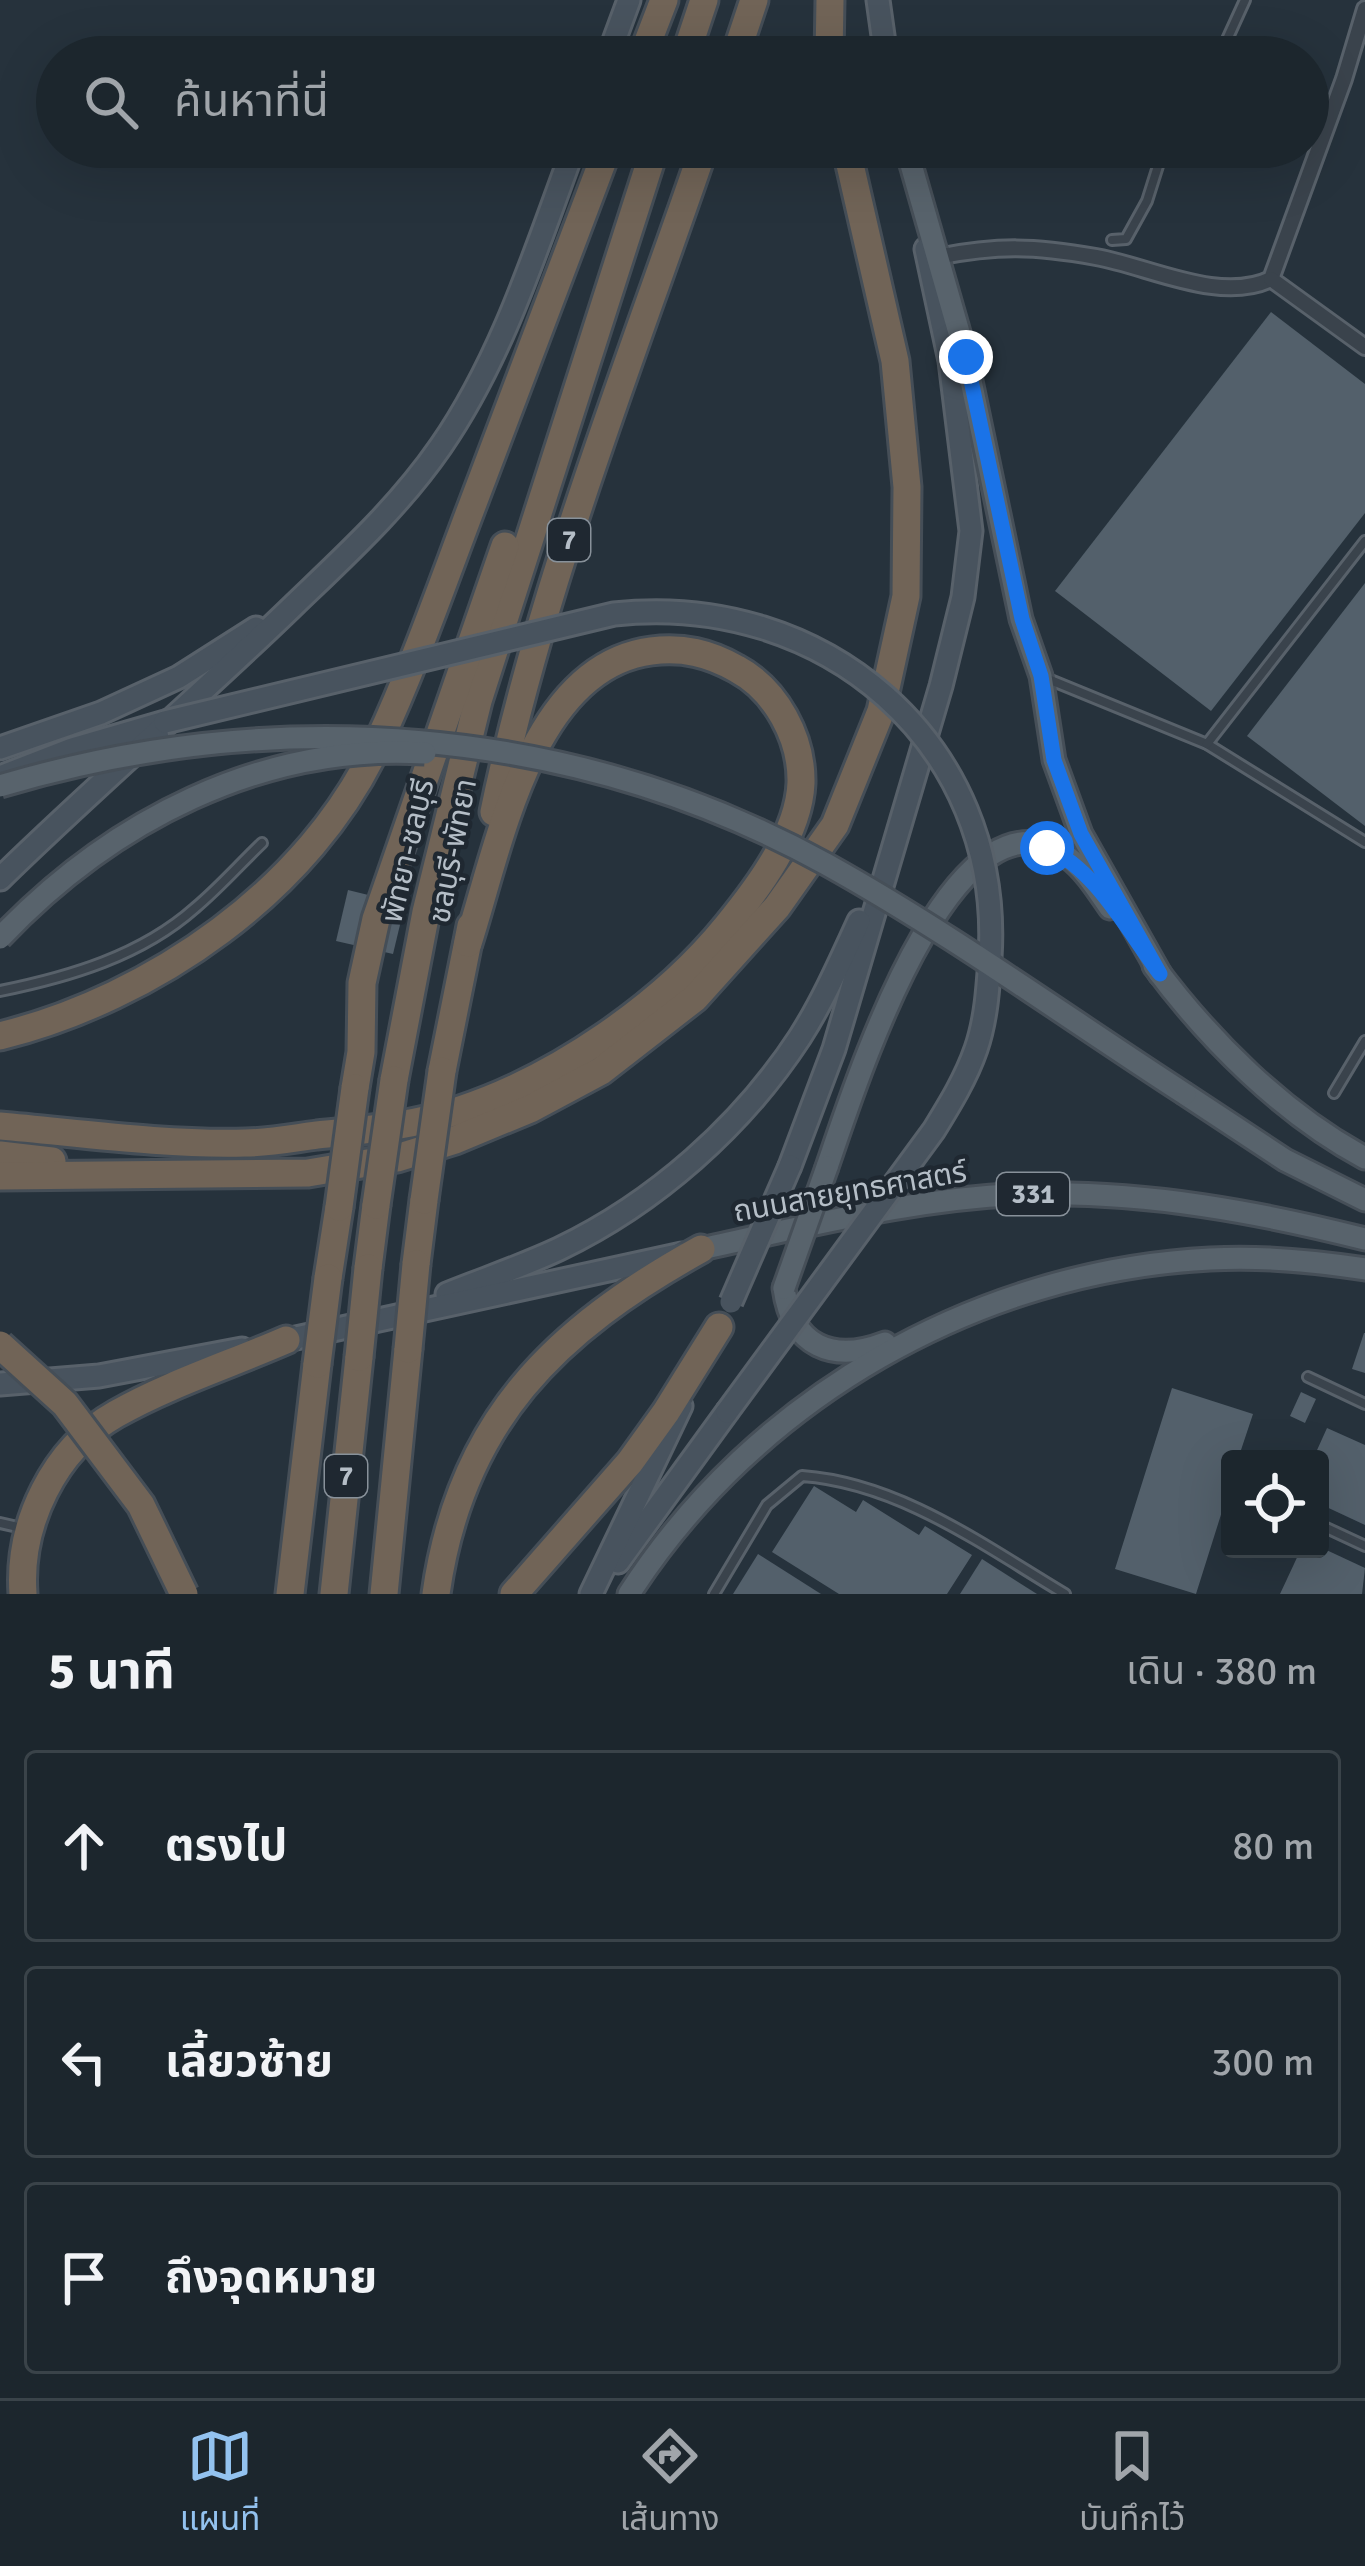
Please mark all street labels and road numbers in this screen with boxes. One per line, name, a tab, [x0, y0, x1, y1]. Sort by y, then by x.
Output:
road number: 7	[548, 519, 590, 561]
street label: พัทยา-ชลบุรี	[374, 776, 442, 926]
street label: ชลบุรี-พัทยา	[421, 776, 485, 926]
street label: ถนนสายยุทธศาสตร์	[730, 1153, 971, 1231]
road number: 331	[997, 1173, 1069, 1215]
road number: 7	[325, 1455, 367, 1497]

